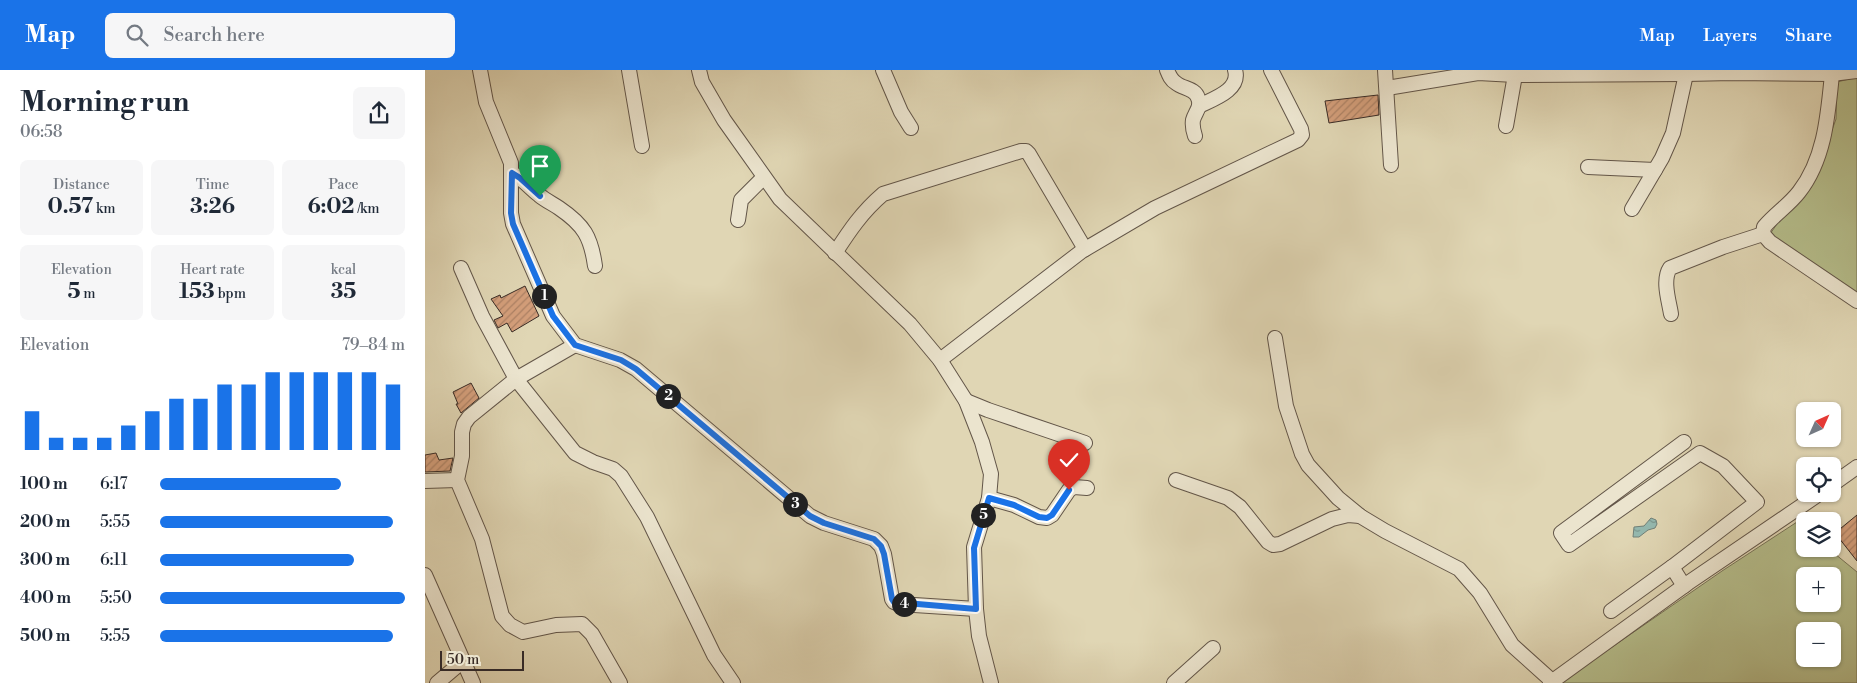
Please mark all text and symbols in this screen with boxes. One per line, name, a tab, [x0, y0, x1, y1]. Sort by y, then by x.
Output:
search box	[105, 13, 455, 58]
text: Map	[25, 20, 75, 50]
icon: search	[123, 21, 151, 49]
text: Search here	[163, 23, 265, 47]
text: Map	[1640, 24, 1675, 47]
text: Layers	[1703, 24, 1757, 47]
text: Share	[1785, 24, 1832, 47]
text: Morning run	[20, 85, 189, 120]
button: share	[353, 87, 405, 139]
text: 06:58	[20, 122, 63, 142]
pin	[519, 145, 561, 196]
icon: arrive	[526, 152, 554, 180]
text: Distance	[53, 176, 110, 194]
text: Time	[196, 176, 229, 194]
text: Pace	[328, 176, 359, 194]
text: 0.57	[47, 194, 93, 220]
text: 3:26	[190, 194, 235, 220]
text: 6:02	[307, 194, 355, 220]
text: km	[93, 200, 116, 218]
text: /km	[355, 200, 380, 218]
text: Elevation	[51, 261, 112, 279]
text: Heart rate	[180, 261, 245, 279]
text: kcal	[331, 261, 356, 279]
text: 5	[67, 279, 80, 305]
text: 153	[179, 279, 215, 305]
text: 35	[331, 279, 356, 305]
pin: 1	[531, 284, 557, 308]
text: m	[80, 285, 96, 303]
text: bpm	[215, 285, 246, 303]
text: 1	[541, 287, 548, 305]
text: Elevation	[20, 335, 89, 355]
text: 79–84 m	[342, 335, 405, 355]
pin: 2	[655, 384, 681, 408]
text: 2	[664, 387, 673, 405]
north arrow	[1796, 402, 1841, 448]
map controls	[1796, 402, 1841, 667]
pin	[1048, 439, 1090, 490]
icon: check	[1055, 446, 1083, 474]
button: locate	[1796, 457, 1841, 502]
text: 100 m	[20, 474, 68, 494]
text: 6:17	[100, 474, 127, 494]
pin: 3	[783, 492, 807, 516]
text: 3	[791, 495, 800, 513]
pin: 5	[971, 502, 995, 528]
text: 5	[979, 506, 988, 524]
text: 200 m	[20, 512, 70, 532]
text: 5:55	[100, 512, 130, 532]
button: layers	[1796, 512, 1841, 557]
text: 300 m	[20, 550, 70, 570]
text: 6:11	[100, 550, 128, 570]
button: +	[1796, 567, 1841, 612]
text: 400 m	[20, 588, 71, 608]
text: 5:50	[100, 588, 132, 608]
pin: 4	[891, 592, 917, 616]
text: 4	[900, 595, 909, 613]
button: −	[1796, 622, 1841, 667]
text: 500 m	[20, 626, 70, 646]
text: 5:55	[100, 626, 130, 646]
scale bar	[440, 648, 524, 671]
text: 50 m	[447, 651, 479, 669]

